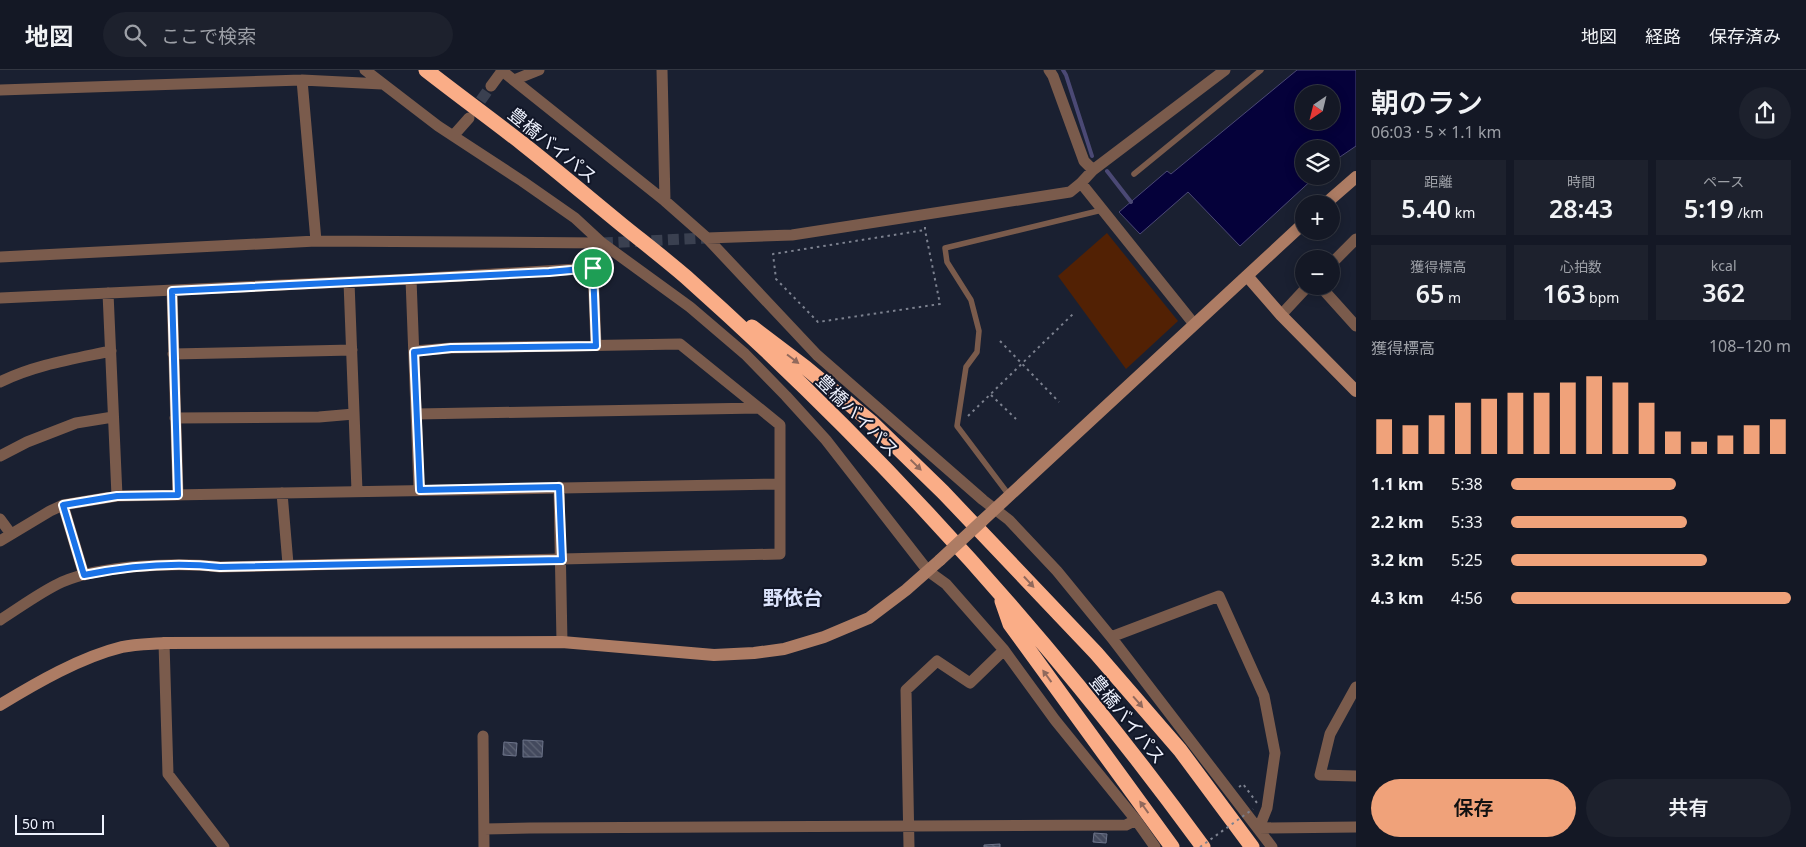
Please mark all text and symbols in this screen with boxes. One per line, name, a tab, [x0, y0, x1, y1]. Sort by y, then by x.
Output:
search box	[103, 12, 453, 57]
text: 地図	[25, 19, 73, 52]
icon: search	[121, 21, 149, 49]
text: ここで検索	[161, 23, 256, 49]
text: 地図	[1581, 24, 1617, 48]
text: 経路	[1645, 24, 1681, 48]
text: 保存済み	[1709, 24, 1781, 48]
text: 朝のラン	[1371, 83, 1483, 121]
north arrow	[1295, 85, 1340, 130]
map controls	[1295, 85, 1340, 295]
button: share	[1739, 87, 1791, 139]
street label: 豊橋バイパス	[504, 102, 602, 188]
text: 06:03 · 5 × 1.1 km	[1371, 121, 1501, 143]
button: layers	[1295, 140, 1340, 185]
text: 距離	[1424, 172, 1452, 191]
text: 時間	[1567, 172, 1595, 191]
text: ペース	[1703, 172, 1744, 191]
text: 5.40	[1401, 191, 1451, 225]
text: 28:43	[1549, 191, 1613, 225]
text: 5:19	[1684, 191, 1734, 225]
button: +	[1295, 195, 1340, 240]
text: km	[1451, 203, 1475, 222]
text: /km	[1734, 203, 1763, 222]
pin	[572, 247, 614, 289]
button: −	[1295, 250, 1340, 295]
icon: arrive	[579, 254, 607, 282]
text: kcal	[1711, 256, 1737, 275]
text: 獲得標高	[1410, 257, 1466, 276]
text: 心拍数	[1560, 257, 1602, 276]
text: 362	[1702, 275, 1745, 309]
text: 65	[1416, 276, 1444, 310]
text: 163	[1543, 276, 1585, 310]
text: m	[1444, 288, 1461, 307]
text: bpm	[1585, 288, 1619, 307]
text: 108–120 m	[1709, 335, 1791, 357]
text: 獲得標高	[1371, 337, 1435, 359]
one-way arrow	[786, 354, 800, 364]
street label: 豊橋バイパス	[811, 368, 905, 462]
one-way arrow	[910, 459, 922, 471]
text: 1.1 km	[1371, 473, 1423, 495]
text: 5:38	[1451, 473, 1483, 495]
text: 2.2 km	[1371, 511, 1423, 533]
text: 5:33	[1451, 511, 1483, 533]
text: 3.2 km	[1371, 549, 1423, 571]
text: 5:25	[1451, 549, 1483, 571]
one-way arrow	[1023, 576, 1035, 588]
district label: 野依台	[763, 584, 823, 611]
text: 4.3 km	[1371, 587, 1423, 609]
text: 4:56	[1451, 587, 1483, 609]
one-way arrow	[1042, 670, 1053, 683]
street label: 豊橋バイパス	[1085, 670, 1171, 768]
one-way arrow	[1133, 696, 1144, 709]
button: 保存	[1371, 779, 1576, 837]
button: 共有	[1586, 779, 1791, 837]
one-way arrow	[1138, 801, 1149, 814]
scale bar	[15, 812, 104, 835]
text: 50 m	[22, 814, 55, 833]

